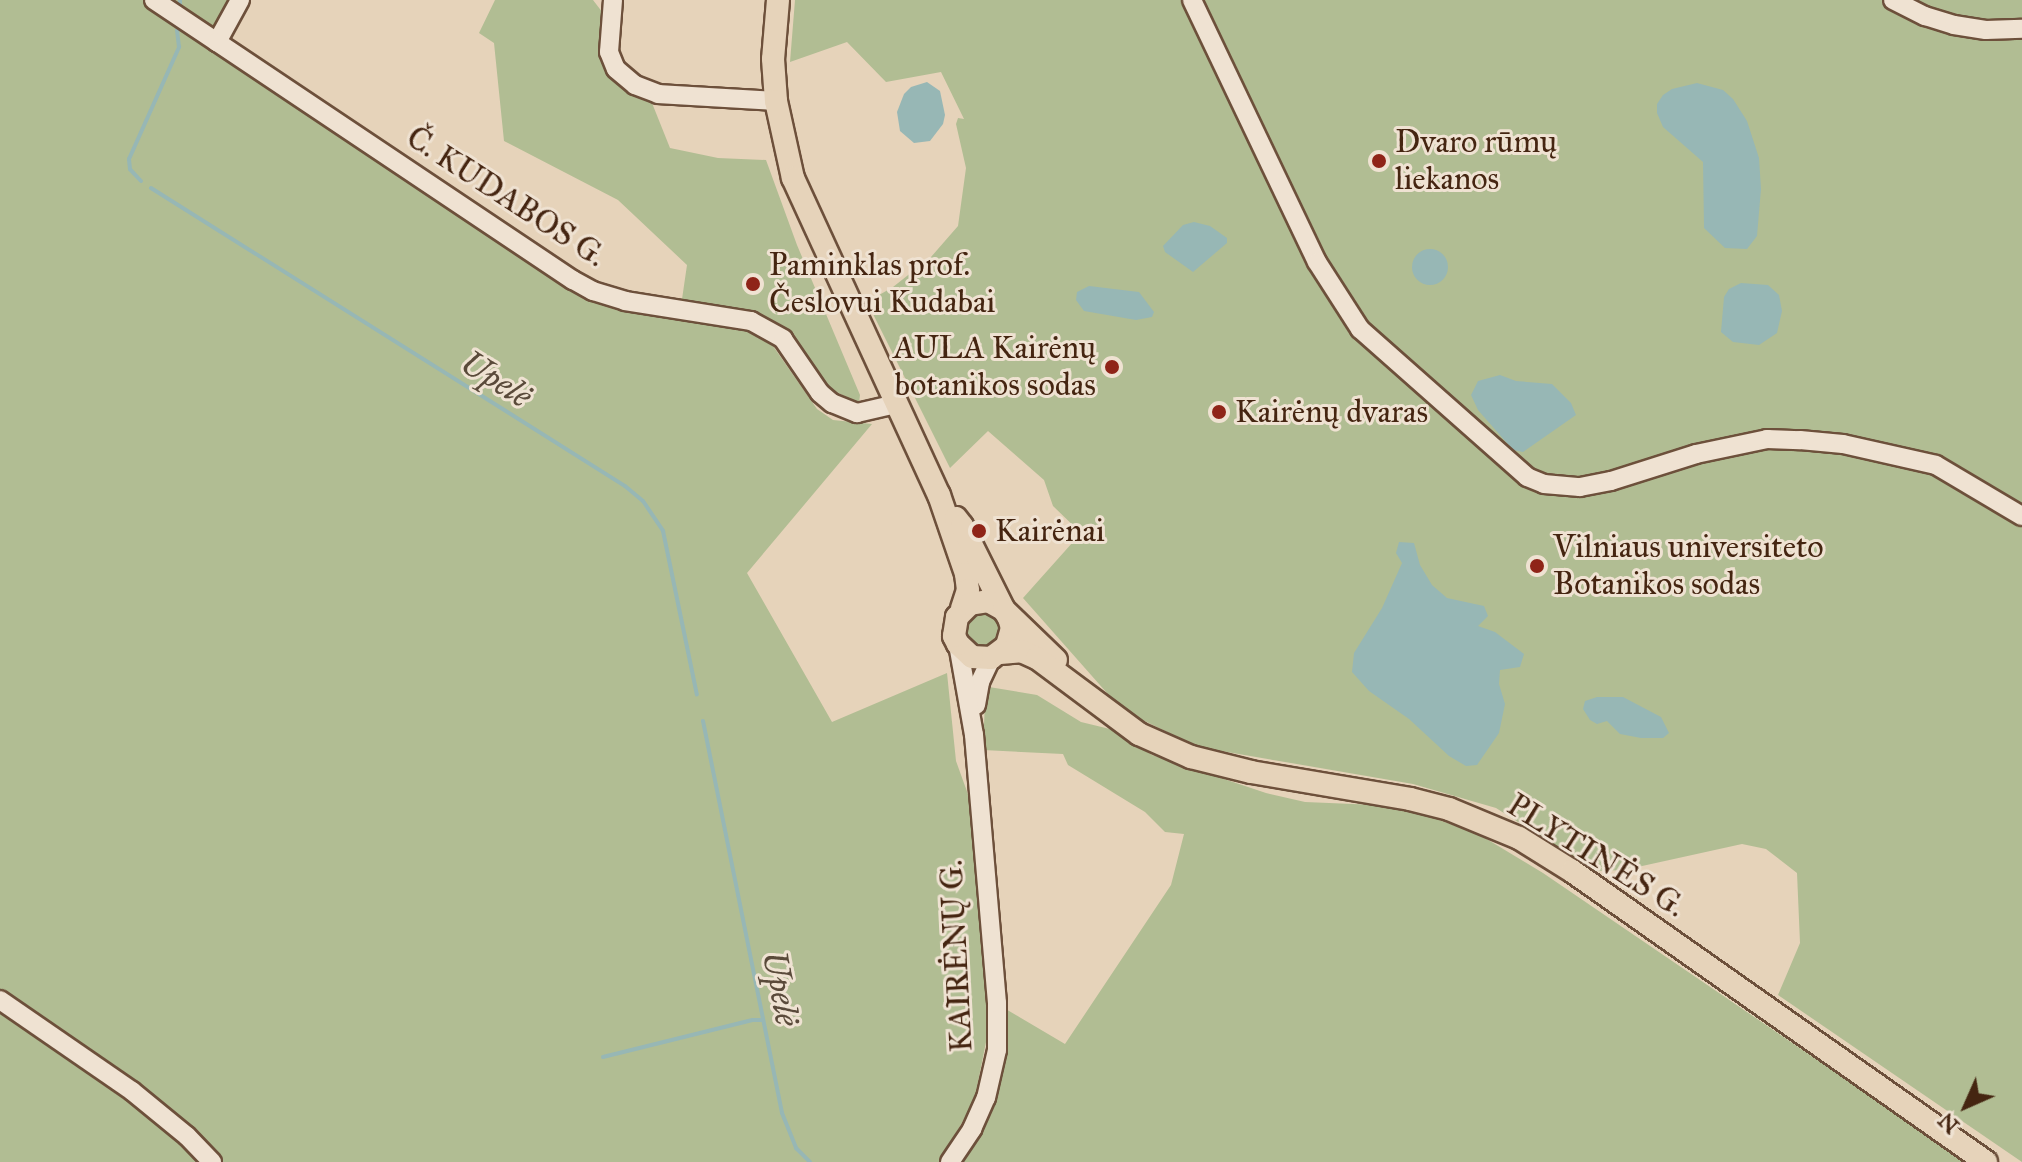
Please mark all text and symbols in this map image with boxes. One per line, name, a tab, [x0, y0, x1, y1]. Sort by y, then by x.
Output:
street label: Č. KUDABOS G.	[399, 118, 613, 276]
place label: Dvaro rūmų liekanos	[1395, 124, 1557, 199]
marker: Dvaro rūmų liekanos	[1370, 152, 1388, 170]
place label: Paminklas prof. Česlovui Kudabai	[769, 247, 995, 322]
marker: Paminklas prof. Česlovui Kudabai	[744, 275, 762, 293]
place label: AULA Kairėnų botanikos sodas	[893, 330, 1096, 405]
water label: Upelė	[453, 342, 539, 416]
marker: AULA Kairėnų botanikos sodas	[1103, 358, 1121, 376]
place label: Kairėnų dvaras	[1235, 393, 1428, 431]
marker: Kairėnų dvaras	[1210, 403, 1228, 421]
place label: Kairėnai	[995, 512, 1105, 550]
marker: Kairėnai	[970, 522, 988, 540]
place label: Vilniaus universiteto Botanikos sodas	[1553, 529, 1824, 604]
marker: Vilniaus universiteto Botanikos sodas	[1528, 557, 1546, 575]
street label: PLYTINĖS G.	[1500, 786, 1692, 926]
street label: KAIRĖNŲ G.	[933, 859, 981, 1053]
water label: Upelė	[754, 947, 808, 1029]
north arrow	[1926, 1066, 2006, 1146]
text: N	[1933, 1107, 1965, 1139]

